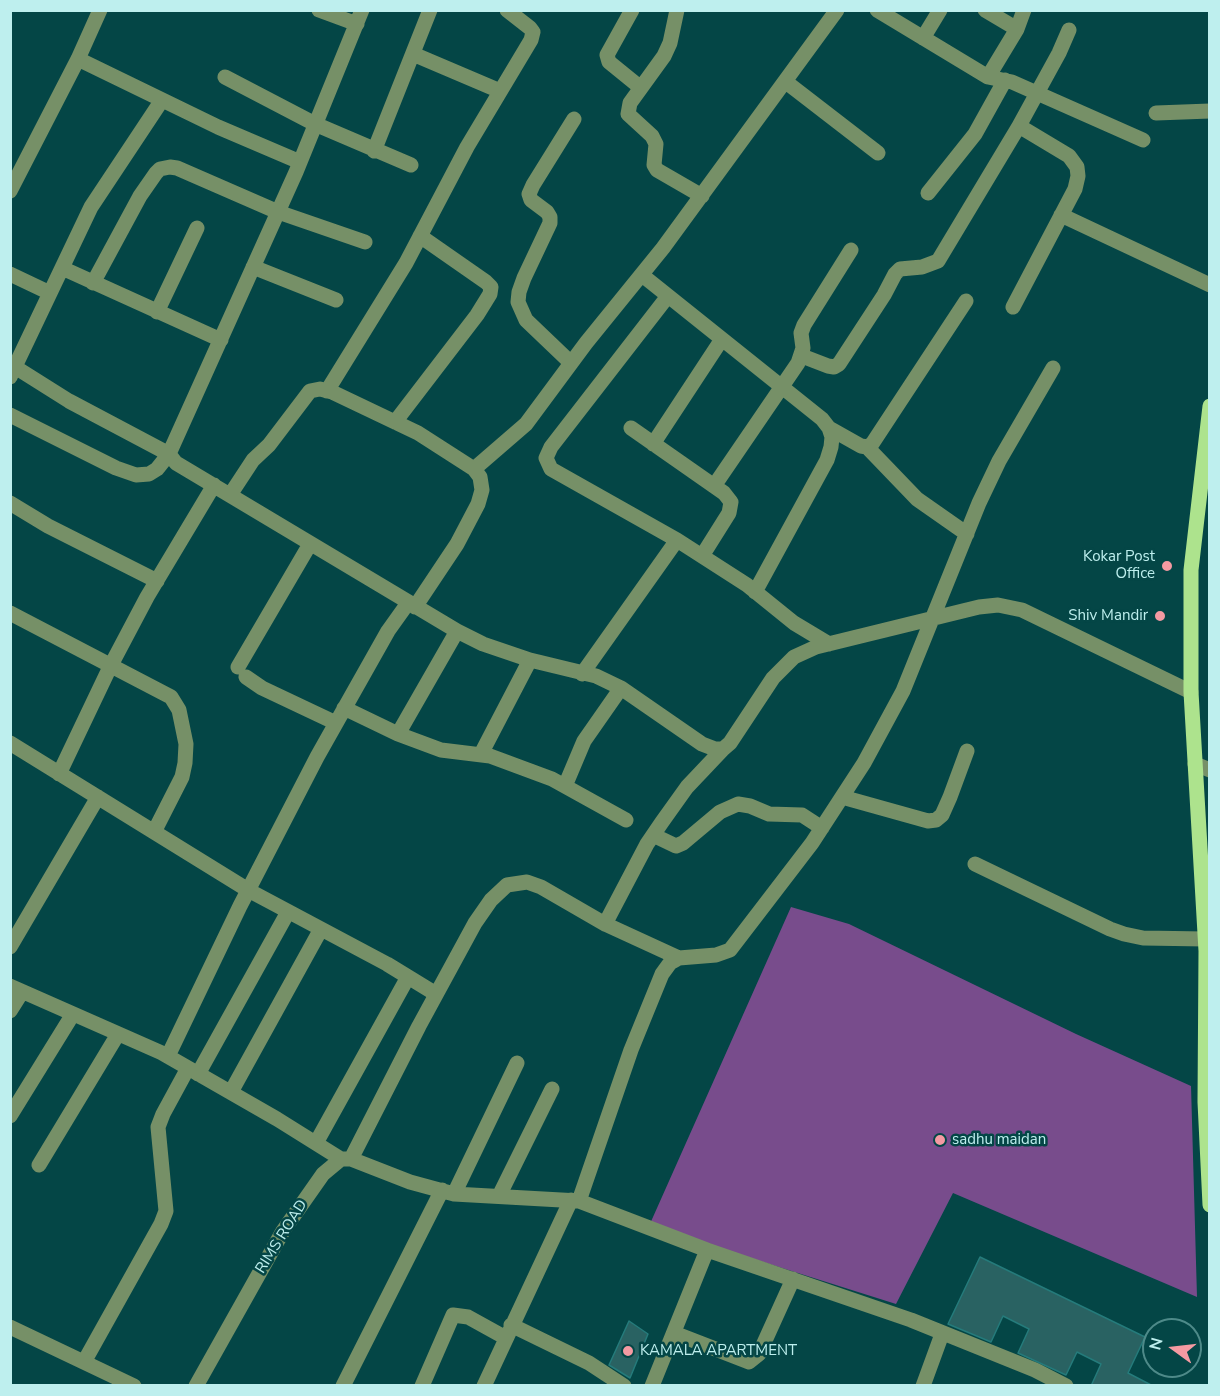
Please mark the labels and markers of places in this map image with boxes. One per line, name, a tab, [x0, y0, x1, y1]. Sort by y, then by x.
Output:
place label: Kokar Post Office	[1083, 548, 1155, 583]
marker: Kokar Post Office	[1160, 559, 1174, 573]
place label: Shiv Mandir	[1068, 607, 1148, 625]
marker: Shiv Mandir	[1153, 609, 1167, 623]
place label: sadhu maidan	[952, 1131, 1046, 1149]
marker: sadhu maidan	[933, 1133, 947, 1147]
place label: KAMALA APARTMENT	[640, 1342, 797, 1360]
marker: KAMALA APARTMENT	[621, 1344, 635, 1358]

